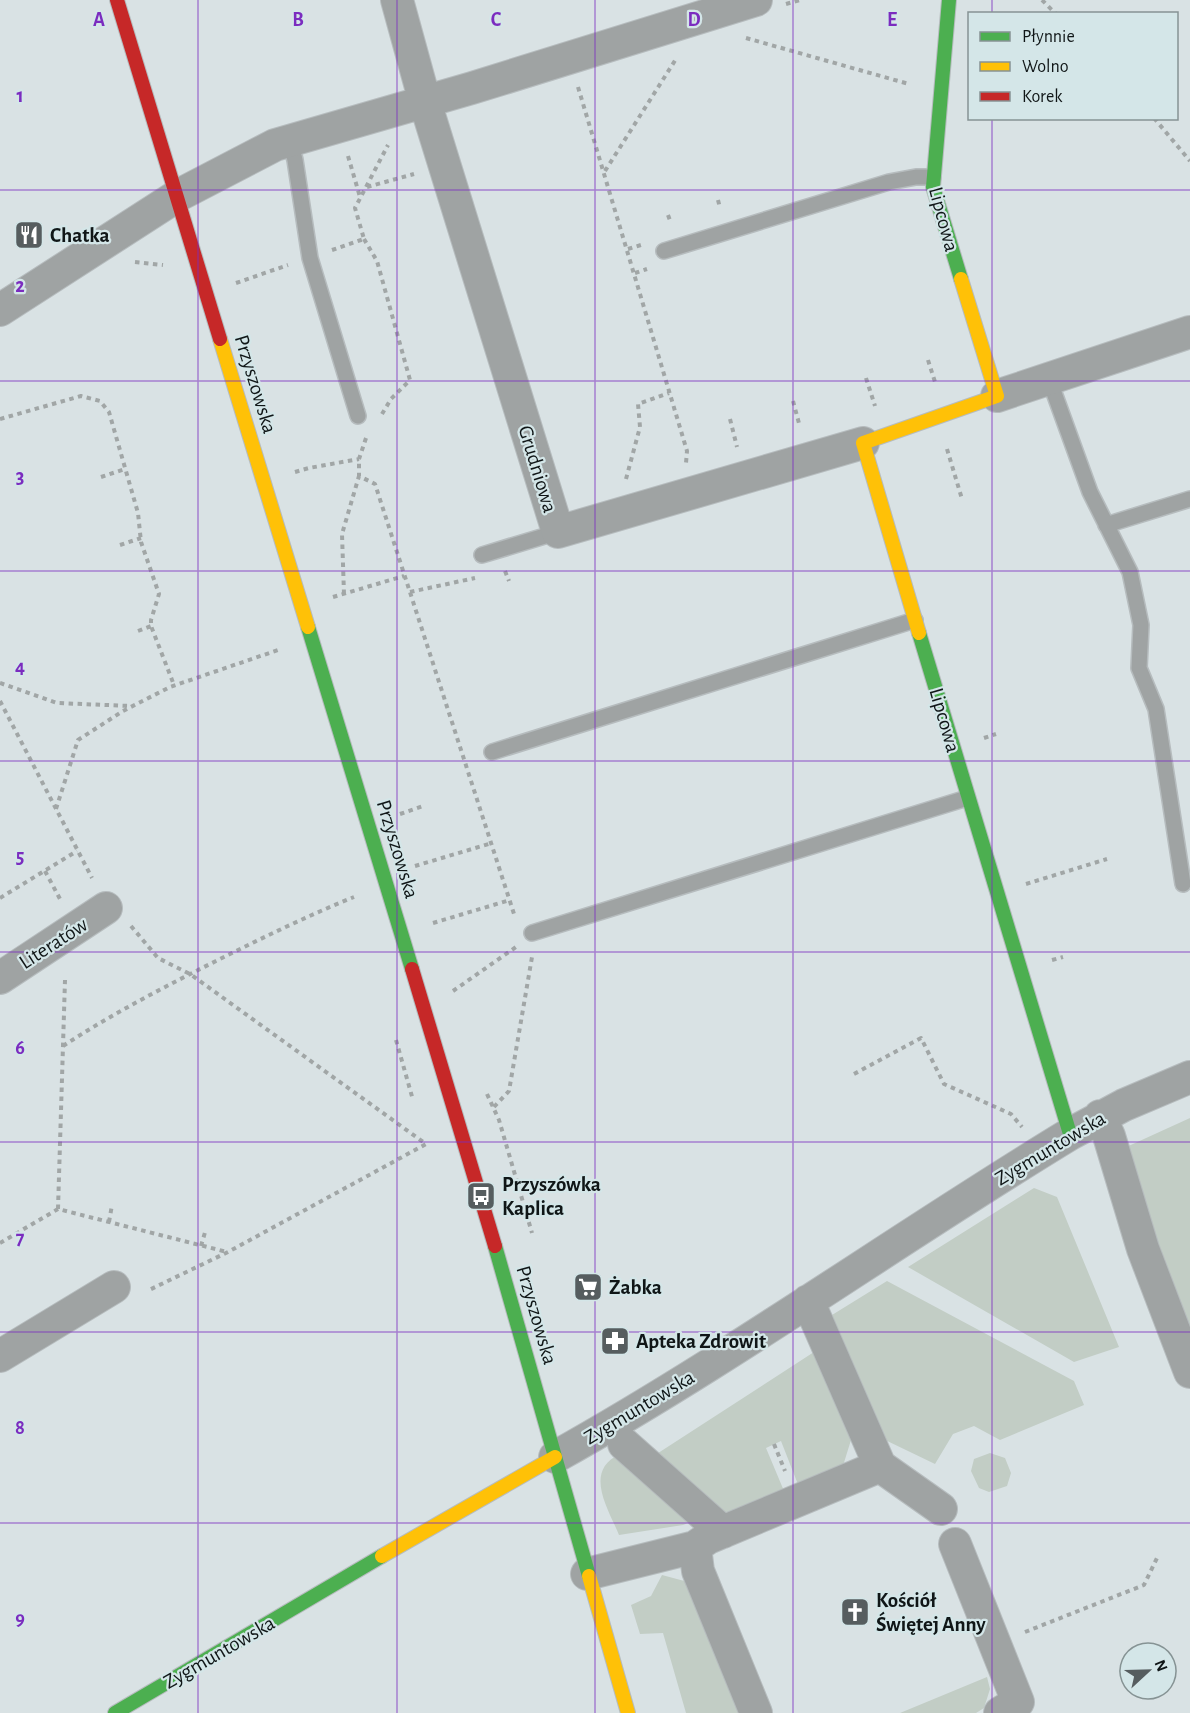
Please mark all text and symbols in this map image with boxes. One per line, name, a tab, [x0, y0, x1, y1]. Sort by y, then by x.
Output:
text: A	[93, 10, 105, 30]
text: B	[292, 10, 304, 30]
text: C	[491, 10, 502, 30]
text: D	[687, 10, 701, 30]
text: E	[887, 10, 897, 30]
legend	[968, 12, 1178, 120]
text: Płynnie	[1022, 28, 1075, 46]
text: Wolno	[1022, 58, 1069, 76]
text: 1	[16, 86, 24, 106]
text: Korek	[1022, 88, 1063, 106]
street label: Lipcowa	[925, 184, 962, 254]
restaurant icon: Chatka	[13, 219, 45, 251]
place label: Chatka	[50, 225, 110, 246]
text: 2	[15, 276, 25, 296]
street label: Przyszowska	[231, 332, 281, 436]
street label: Grudniowa	[514, 423, 561, 516]
text: 3	[16, 467, 24, 487]
text: 4	[15, 657, 25, 677]
street label: Lipcowa	[925, 685, 964, 755]
street label: Przyszowska	[373, 797, 423, 901]
text: 5	[16, 847, 24, 867]
street label: Literatów	[15, 914, 91, 973]
text: 6	[15, 1038, 25, 1058]
street label: Zygmuntowska	[991, 1107, 1109, 1190]
place label: Przyszówka Kaplica	[502, 1174, 601, 1219]
bus stop icon: Przyszówka Kaplica	[465, 1180, 497, 1212]
text: 7	[16, 1228, 25, 1248]
street label: Przyszowska	[512, 1263, 561, 1367]
supermarket icon: Żabka	[572, 1271, 604, 1303]
place label: Żabka	[609, 1276, 662, 1298]
pharmacy icon: Apteka Zdrowit	[599, 1325, 631, 1357]
place label: Apteka Zdrowit	[636, 1331, 766, 1352]
street label: Zygmuntowska	[580, 1366, 698, 1449]
text: 8	[15, 1418, 25, 1438]
place label: Kościół Świętej Anny	[876, 1590, 986, 1635]
church icon: Kościół Świętej Anny	[839, 1596, 871, 1628]
text: 9	[15, 1609, 25, 1629]
street label: Zygmuntowska	[160, 1612, 279, 1693]
north arrow	[1118, 1641, 1178, 1701]
text: N	[1151, 1658, 1170, 1674]

